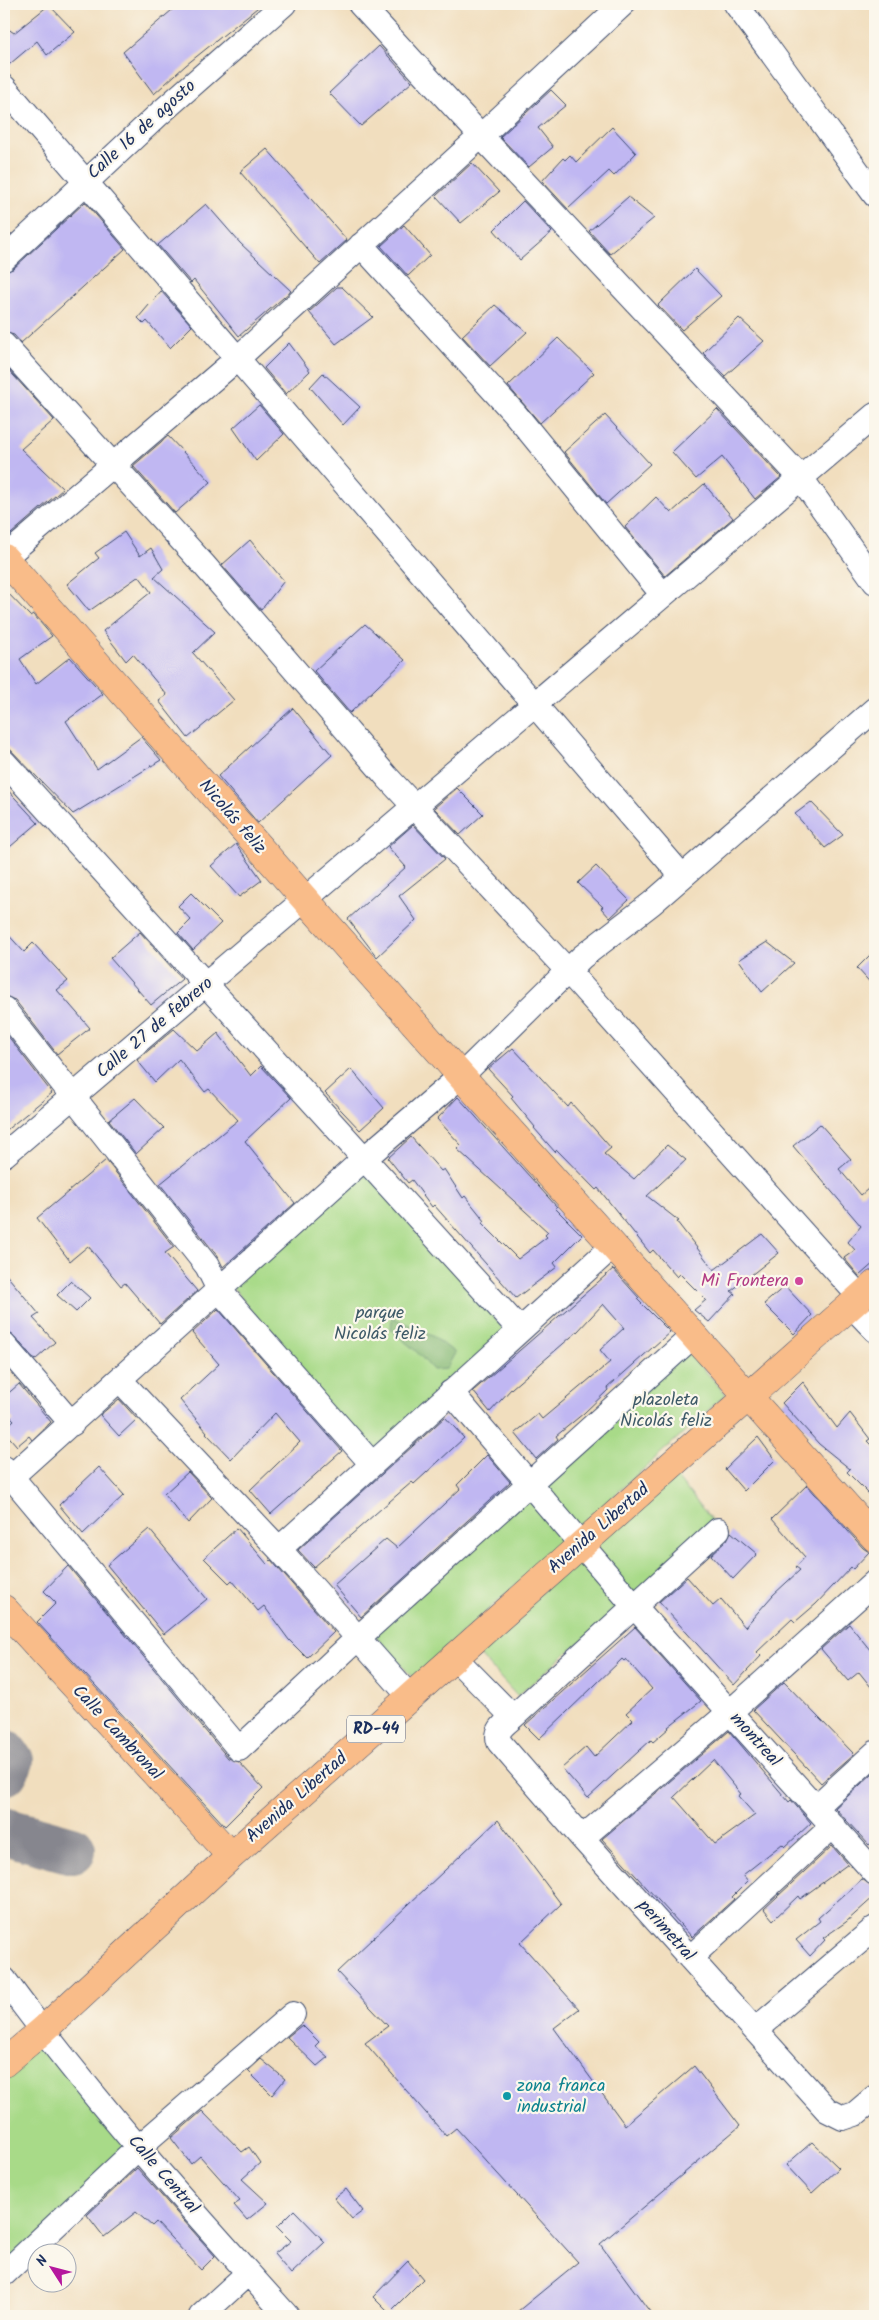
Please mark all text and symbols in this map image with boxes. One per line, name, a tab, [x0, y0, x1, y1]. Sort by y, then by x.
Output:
street label: Calle 16 de agosto	[81, 73, 203, 187]
street label: Nicolás feliz	[191, 773, 273, 861]
street label: Calle 27 de febrero	[90, 970, 220, 1086]
place label: Mi Frontera	[701, 1267, 789, 1296]
marker: Mi Frontera	[793, 1275, 805, 1287]
park label: parque Nicolás feliz	[334, 1299, 426, 1349]
park label: plazoleta Nicolás feliz	[620, 1386, 712, 1436]
street label: Avenida Libertad	[541, 1476, 657, 1582]
street label: Calle Cambronal	[64, 1678, 170, 1788]
street label: montreal	[722, 1706, 788, 1775]
road number: RD-44	[347, 1716, 405, 1742]
street label: Avenida Libertad	[239, 1745, 355, 1851]
street label: perimetral	[629, 1893, 702, 1969]
place label: zona franca industrial	[517, 2072, 606, 2122]
marker: zona franca industrial	[501, 2090, 513, 2102]
street label: Calle Central	[120, 2129, 206, 2222]
north arrow	[28, 2242, 78, 2292]
text: N	[31, 2251, 54, 2271]

